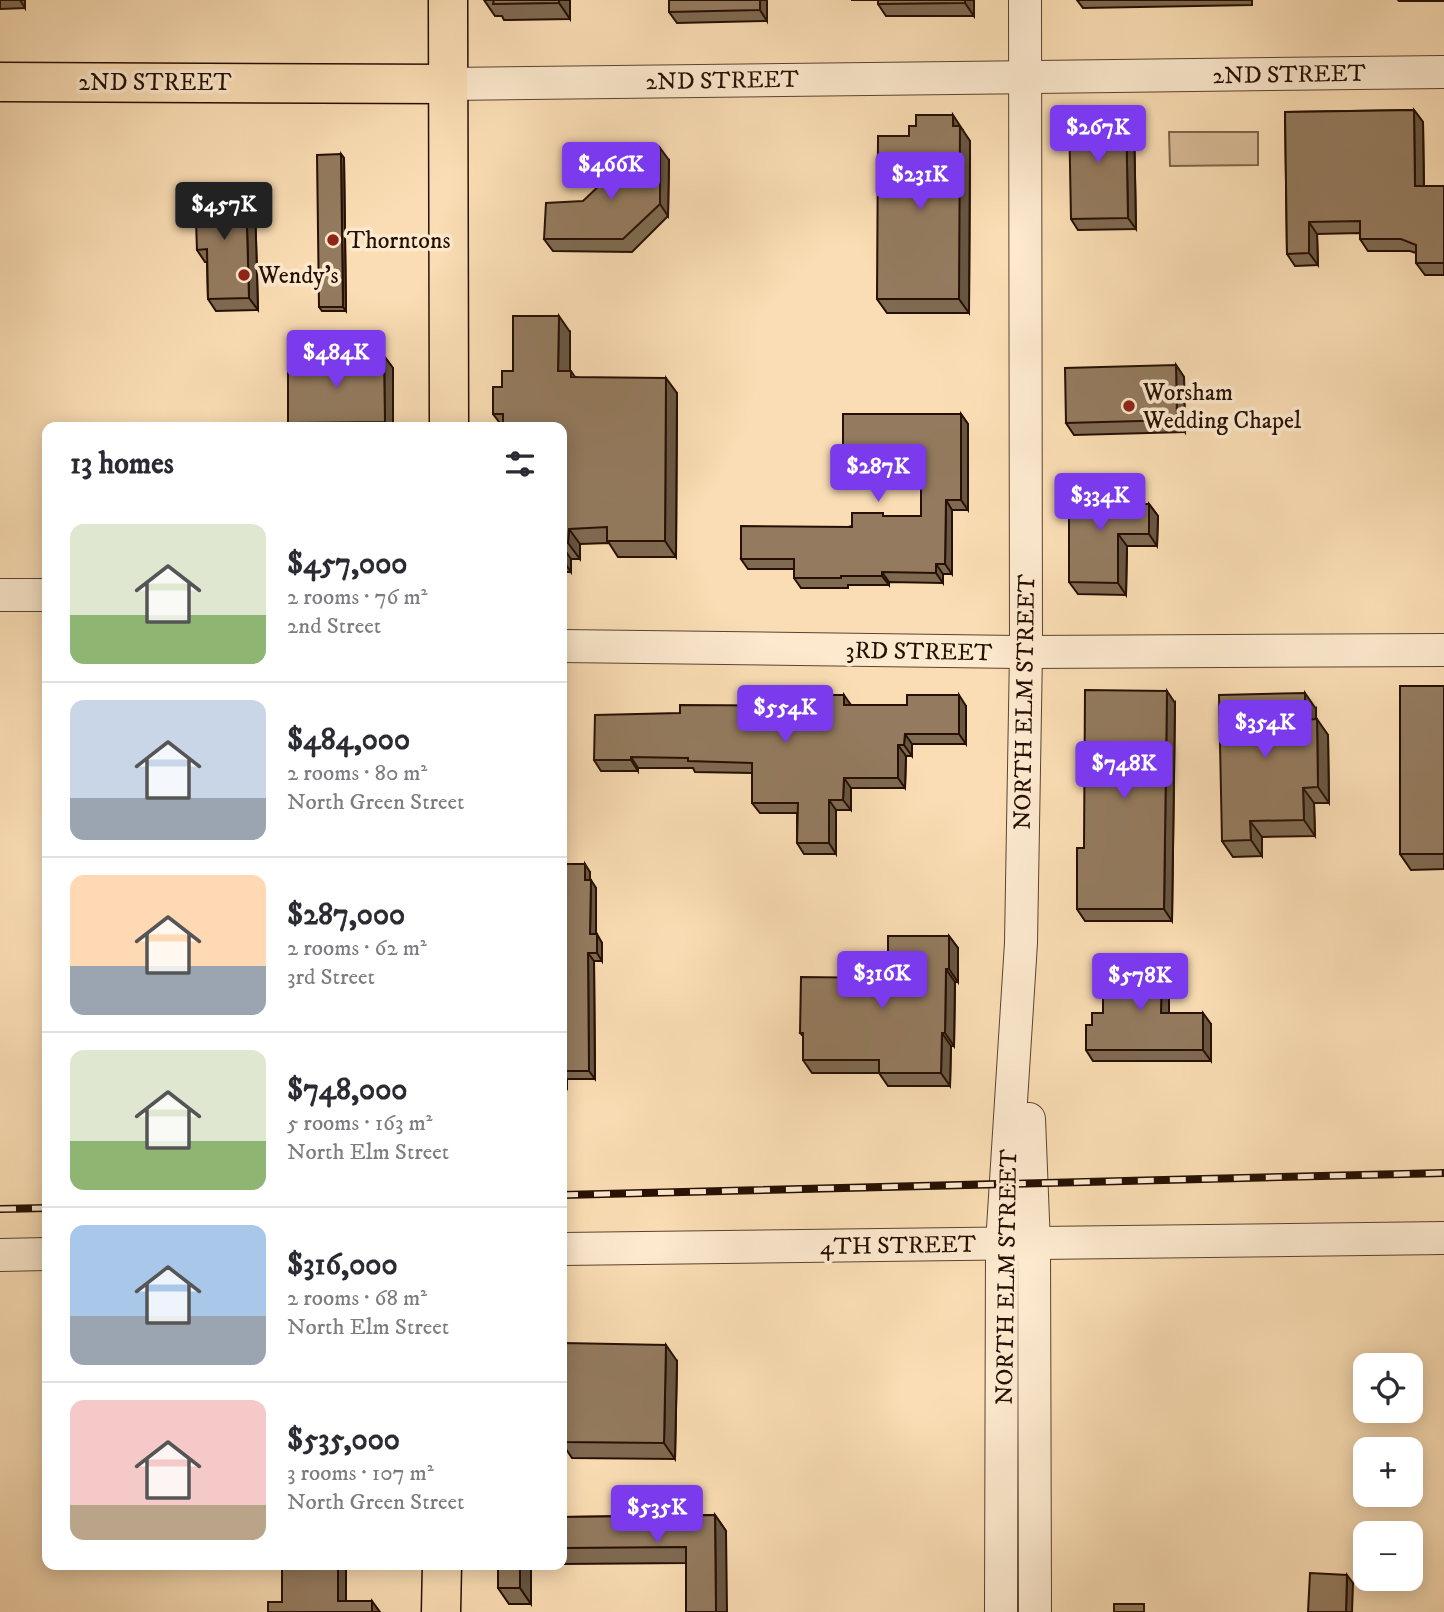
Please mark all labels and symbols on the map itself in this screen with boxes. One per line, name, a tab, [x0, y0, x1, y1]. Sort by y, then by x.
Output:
street label: 2ND STREET	[1212, 59, 1366, 91]
street label: 2ND STREET	[645, 65, 799, 97]
street label: 2ND STREET	[78, 68, 232, 98]
pin: $267K	[1049, 106, 1147, 165]
pin: $466K	[562, 142, 660, 202]
pin: $231K	[871, 152, 969, 212]
pin: $457K	[175, 182, 273, 242]
place label: Thorntons	[347, 226, 451, 256]
marker: Thorntons	[325, 232, 341, 248]
place label: Wendy's	[257, 261, 339, 291]
marker: Wendy's	[236, 267, 252, 283]
pin: $484K	[287, 330, 385, 390]
place label: Worsham Wedding Chapel	[1142, 378, 1302, 436]
marker: Worsham Wedding Chapel	[1121, 398, 1137, 414]
pin: $287K	[829, 444, 927, 504]
pin: $334K	[1051, 474, 1149, 533]
street label: NORTH ELM STREET	[1008, 574, 1042, 830]
street label: 3RD STREET	[845, 636, 993, 668]
pin: $554K	[736, 686, 834, 745]
pin: $354K	[1216, 700, 1314, 760]
pin: $748K	[1075, 742, 1173, 801]
pin: $316K	[833, 951, 931, 1011]
pin: $578K	[1091, 954, 1189, 1013]
street label: NORTH ELM STREET	[990, 1149, 1024, 1405]
street label: 4TH STREET	[820, 1230, 976, 1262]
pin: $535K	[608, 1486, 706, 1545]

